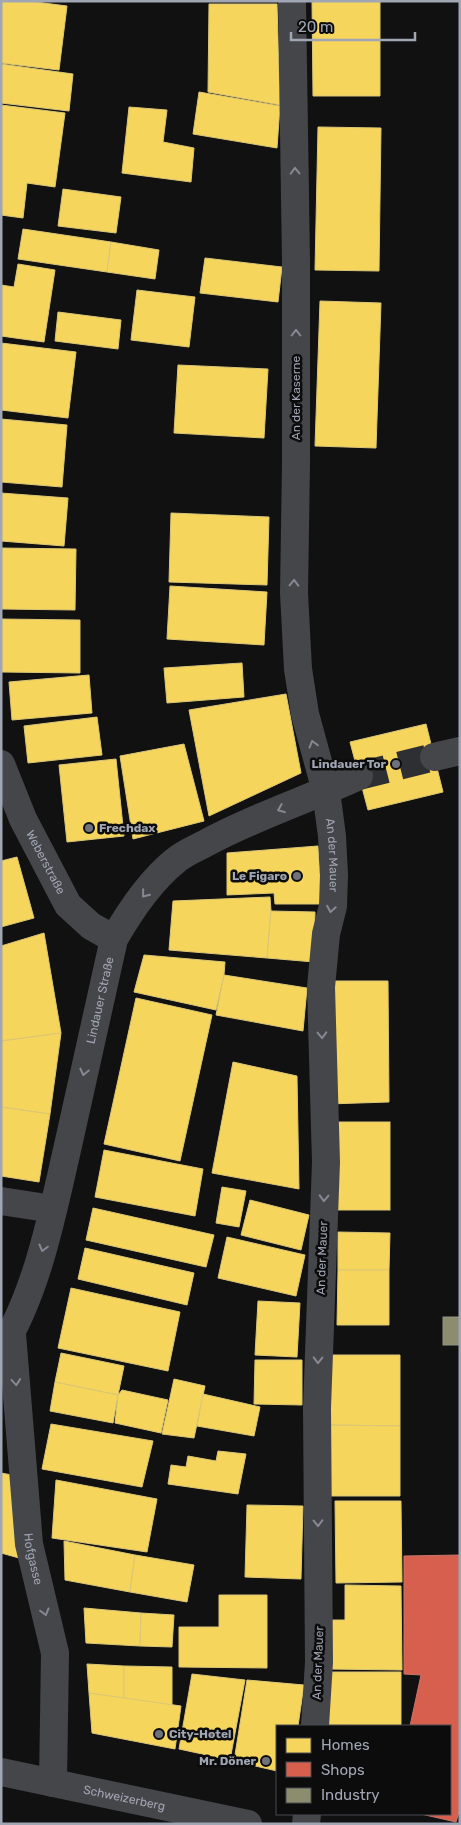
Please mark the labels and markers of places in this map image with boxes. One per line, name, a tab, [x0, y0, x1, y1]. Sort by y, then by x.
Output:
place label: Lindauer Tor	[311, 757, 387, 771]
marker: Lindauer Tor	[390, 758, 402, 770]
place label: Frechdax	[99, 821, 155, 835]
marker: Frechdax	[83, 822, 95, 834]
place label: Le Figaro	[232, 869, 287, 883]
marker: Le Figaro	[291, 870, 303, 882]
place label: City-Hotel	[169, 1727, 232, 1741]
marker: City-Hotel	[153, 1728, 165, 1740]
place label: Mr. Döner	[199, 1754, 257, 1768]
marker: Mr. Döner	[260, 1755, 272, 1767]

